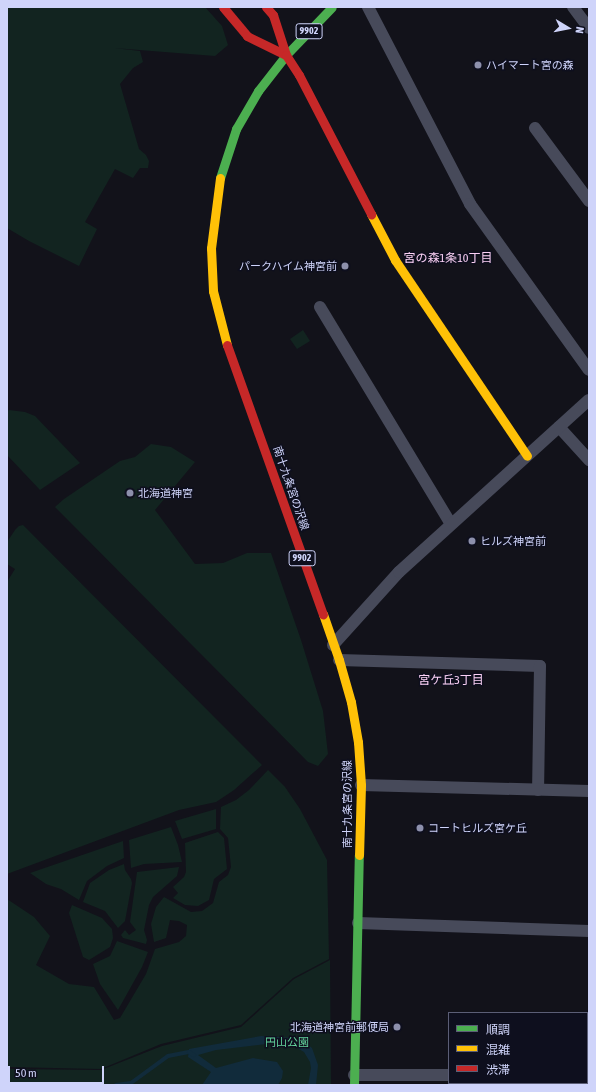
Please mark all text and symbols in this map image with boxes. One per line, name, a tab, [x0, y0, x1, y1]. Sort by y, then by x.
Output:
north arrow	[548, 8, 588, 48]
road number: 9902	[295, 23, 323, 39]
text: N	[573, 26, 586, 34]
place label: ハイマート宮の森	[486, 58, 574, 72]
marker: ハイマート宮の森	[473, 60, 483, 70]
district label: 宮の森1条10丁目	[404, 252, 492, 266]
place label: パークハイム神宮前	[238, 259, 337, 273]
marker: パークハイム神宮前	[340, 261, 350, 271]
street label: 南十九条宮の沢線	[270, 444, 312, 532]
place label: 北海道神宮	[138, 486, 193, 500]
marker: 北海道神宮	[125, 488, 135, 498]
place label: ヒルズ神宮前	[480, 534, 546, 548]
marker: ヒルズ神宮前	[467, 536, 477, 546]
road number: 9902	[288, 550, 316, 566]
district label: 宮ケ丘3丁目	[418, 674, 484, 688]
street label: 南十九条宮の沢線	[340, 760, 354, 848]
place label: コートヒルズ宮ケ丘	[428, 821, 527, 835]
marker: コートヒルズ宮ケ丘	[415, 823, 425, 833]
legend	[448, 1012, 588, 1084]
place label: 北海道神宮前郵便局	[290, 1020, 389, 1034]
marker: 北海道神宮前郵便局	[392, 1022, 402, 1032]
text: 順調	[486, 1023, 510, 1037]
park label: 円山公園	[265, 1035, 309, 1049]
text: 混雑	[486, 1043, 510, 1057]
scale bar	[10, 1058, 106, 1084]
text: 渋滞	[486, 1063, 510, 1077]
text: 50 m	[15, 1066, 37, 1080]

